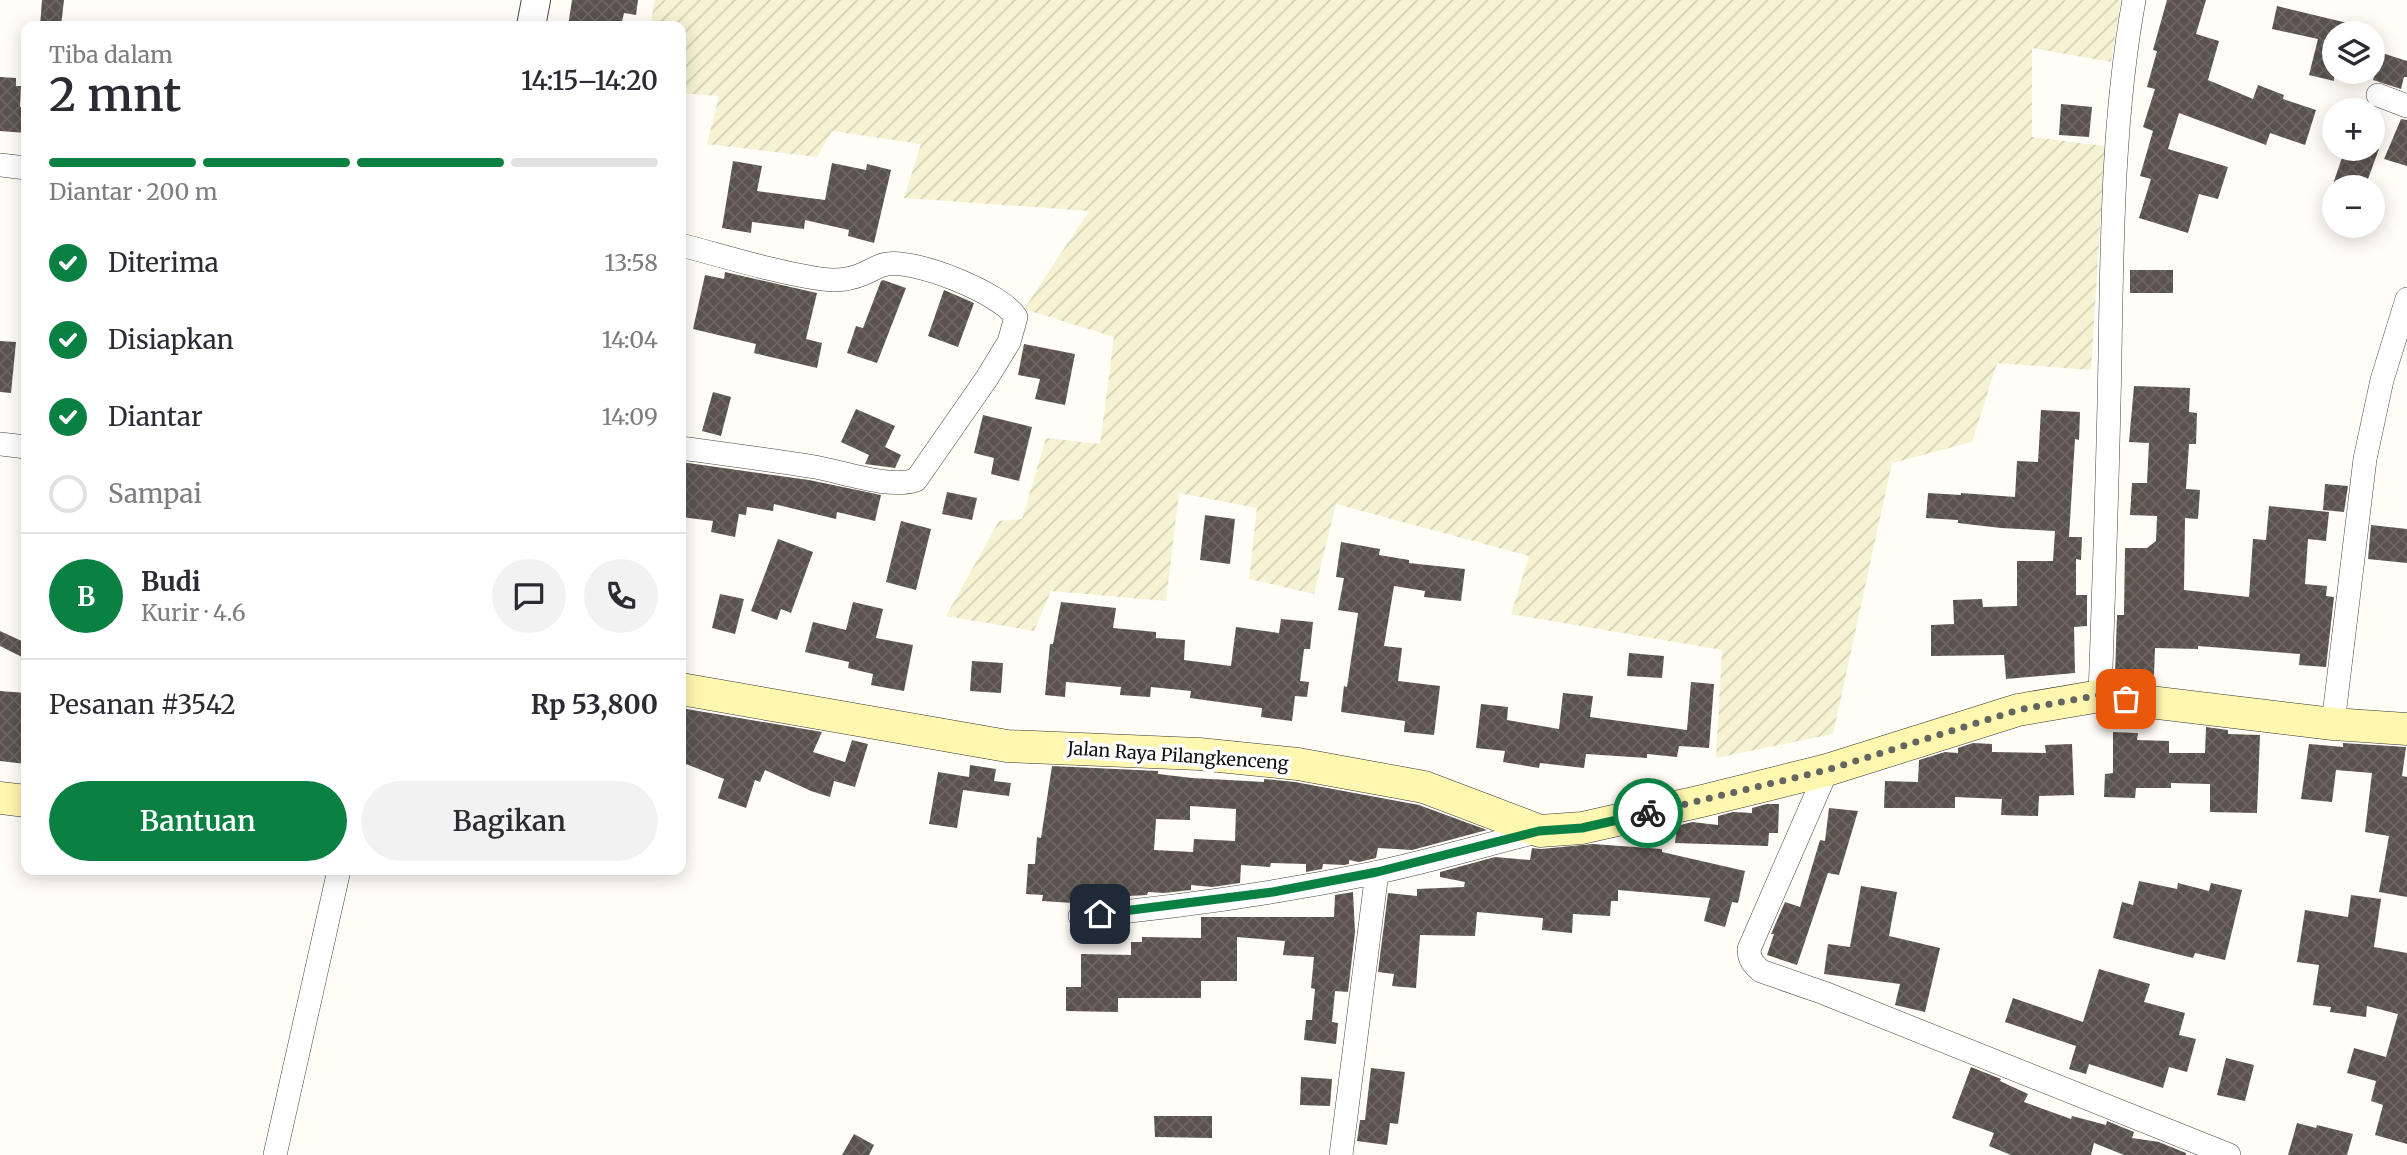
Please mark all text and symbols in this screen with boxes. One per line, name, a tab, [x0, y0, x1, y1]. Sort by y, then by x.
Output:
map controls	[2322, 21, 2385, 238]
button: layers	[2322, 21, 2385, 84]
text: Tiba dalam	[49, 40, 173, 69]
text: 14:15–14:20	[521, 64, 658, 97]
text: 2 mnt	[49, 66, 181, 124]
button: +	[2322, 98, 2385, 161]
button: −	[2322, 175, 2385, 238]
text: Diantar · 200 m	[49, 177, 218, 206]
icon: check	[49, 244, 87, 282]
text: Diterima	[108, 246, 219, 279]
text: 13:58	[604, 248, 658, 277]
icon: check	[49, 321, 87, 359]
text: Disiapkan	[108, 323, 234, 356]
text: 14:04	[602, 325, 658, 354]
icon: check	[49, 398, 87, 436]
text: Diantar	[108, 400, 203, 433]
text: 14:09	[602, 402, 658, 431]
text: Sampai	[108, 477, 202, 510]
button: chat	[492, 559, 566, 633]
button: phone	[584, 559, 658, 633]
text: Budi	[141, 565, 201, 598]
text: B	[77, 580, 95, 613]
text: Kurir · 4.6	[141, 598, 246, 627]
pin	[2096, 669, 2156, 729]
icon: bag	[2107, 680, 2145, 718]
text: Pesanan #3542	[49, 688, 236, 721]
text: Rp 53,800	[531, 688, 658, 721]
street label: Jalan Raya Pilangkenceng	[1066, 736, 1290, 775]
courier	[1613, 778, 1683, 848]
button: Bantuan	[49, 781, 347, 861]
button: Bagikan	[361, 781, 658, 861]
icon: bike	[1629, 794, 1667, 832]
pin	[1070, 884, 1130, 944]
icon: home	[1081, 895, 1119, 933]

